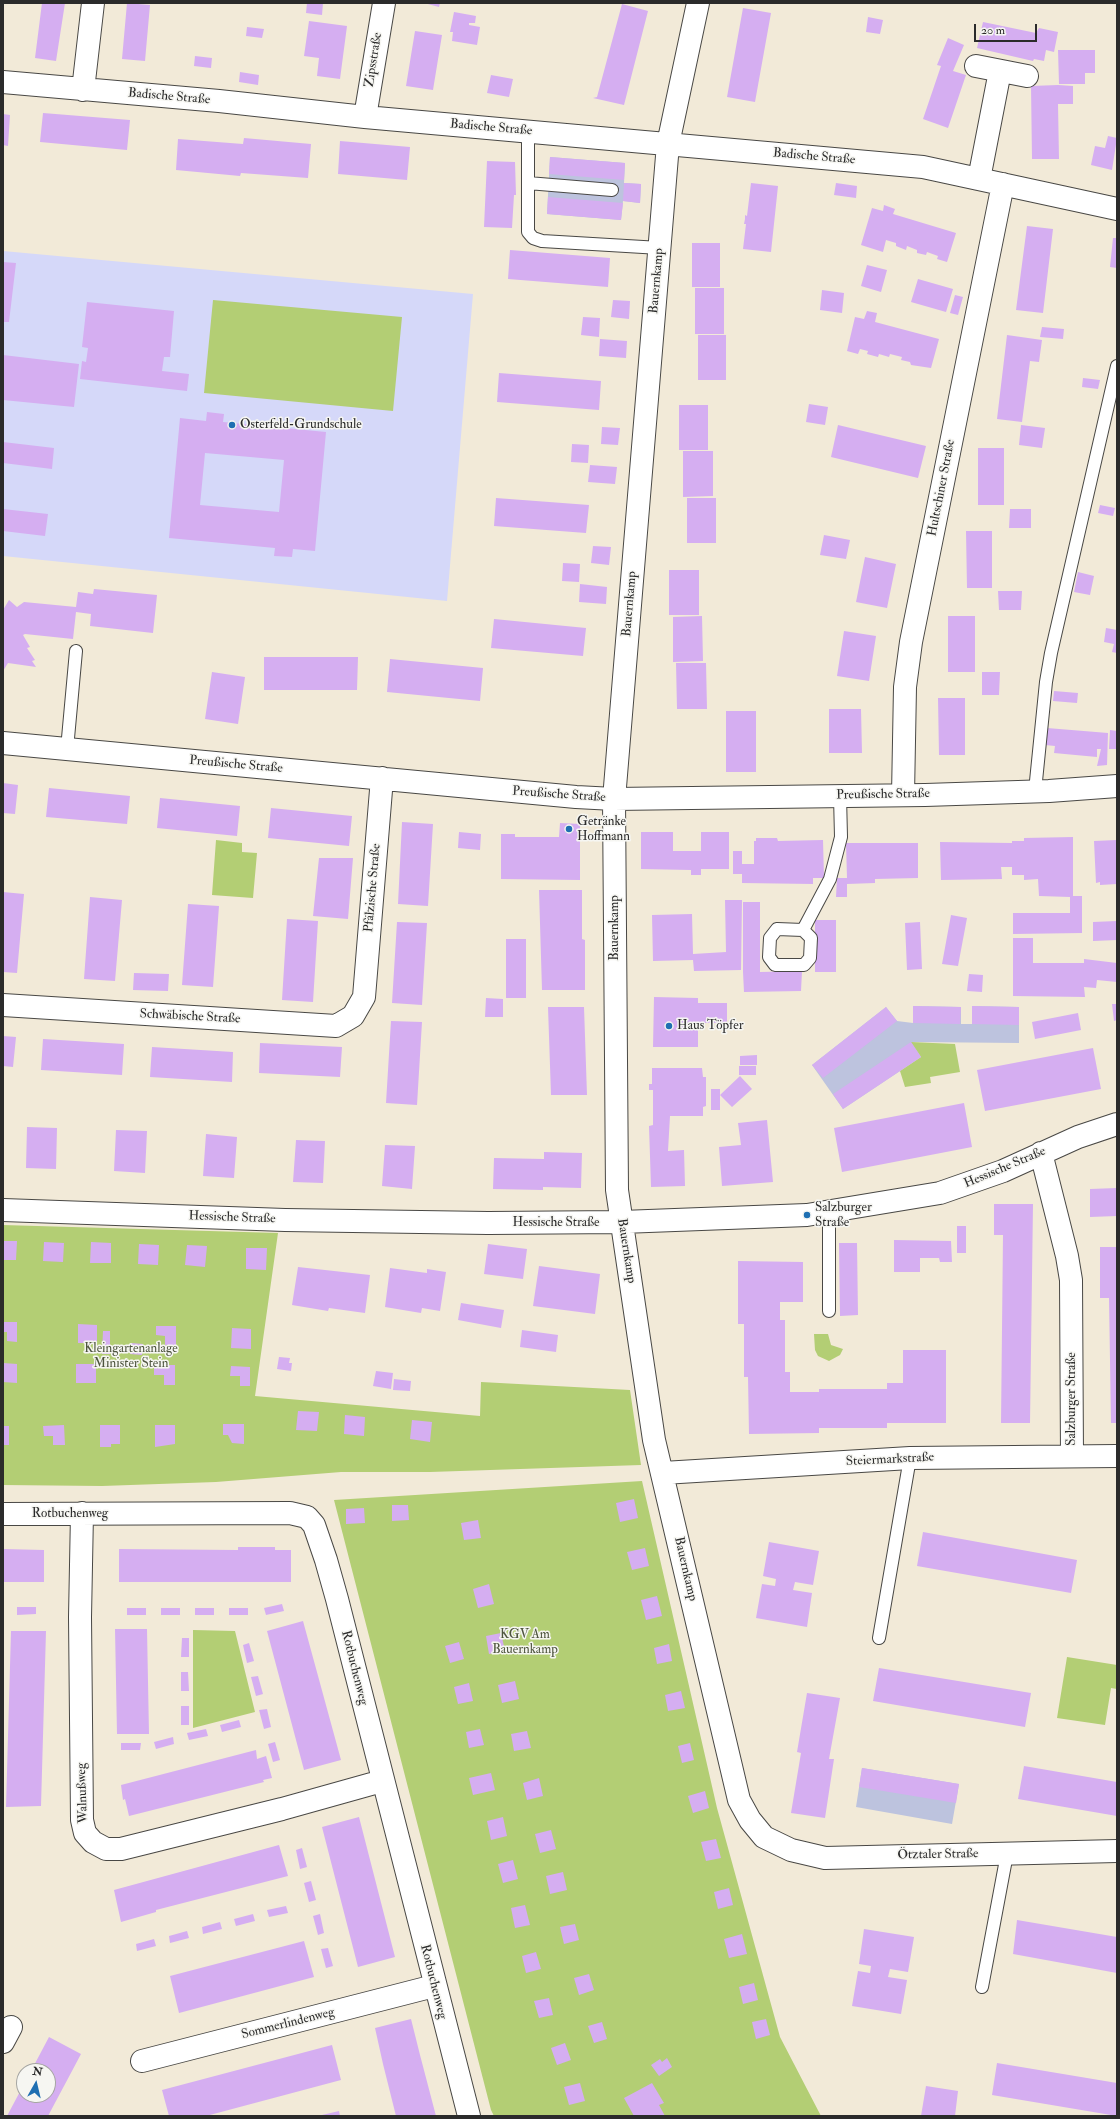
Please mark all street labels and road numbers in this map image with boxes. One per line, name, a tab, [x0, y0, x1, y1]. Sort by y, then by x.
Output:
street label: Zipsstraße	[362, 31, 386, 89]
street label: Badische Straße	[127, 86, 211, 108]
street label: Badische Straße	[449, 117, 533, 139]
street label: Badische Straße	[772, 146, 856, 168]
street label: Bauernkamp	[646, 248, 668, 314]
street label: Hultschiner Straße	[925, 438, 959, 538]
street label: Bauernkamp	[619, 571, 641, 637]
street label: Preußische Straße	[189, 753, 283, 777]
street label: Preußische Straße	[512, 784, 606, 806]
street label: Preußische Straße	[836, 786, 930, 804]
street label: Pfälzische Straße	[361, 843, 385, 933]
street label: Bauernkamp	[607, 895, 623, 961]
street label: Schwäbische Straße	[139, 1007, 241, 1027]
street label: Hessische Straße	[962, 1144, 1048, 1192]
street label: Hessische Straße	[188, 1209, 276, 1227]
street label: Hessische Straße	[512, 1215, 600, 1231]
street label: Bauernkamp	[613, 1217, 639, 1285]
street label: Salzburger Straße	[1064, 1352, 1080, 1446]
street label: Steiermarkstraße	[846, 1450, 934, 1470]
street label: Rotbuchenweg	[32, 1506, 108, 1522]
street label: Bauernkamp	[670, 1535, 700, 1603]
street label: Rotbuchenweg	[337, 1629, 371, 1707]
street label: Walnußweg	[74, 1762, 92, 1824]
street label: Ötztaler Straße	[897, 1846, 979, 1864]
street label: Rotbuchenweg	[416, 1943, 450, 2021]
street label: Sommerlindenweg	[240, 2005, 336, 2043]

